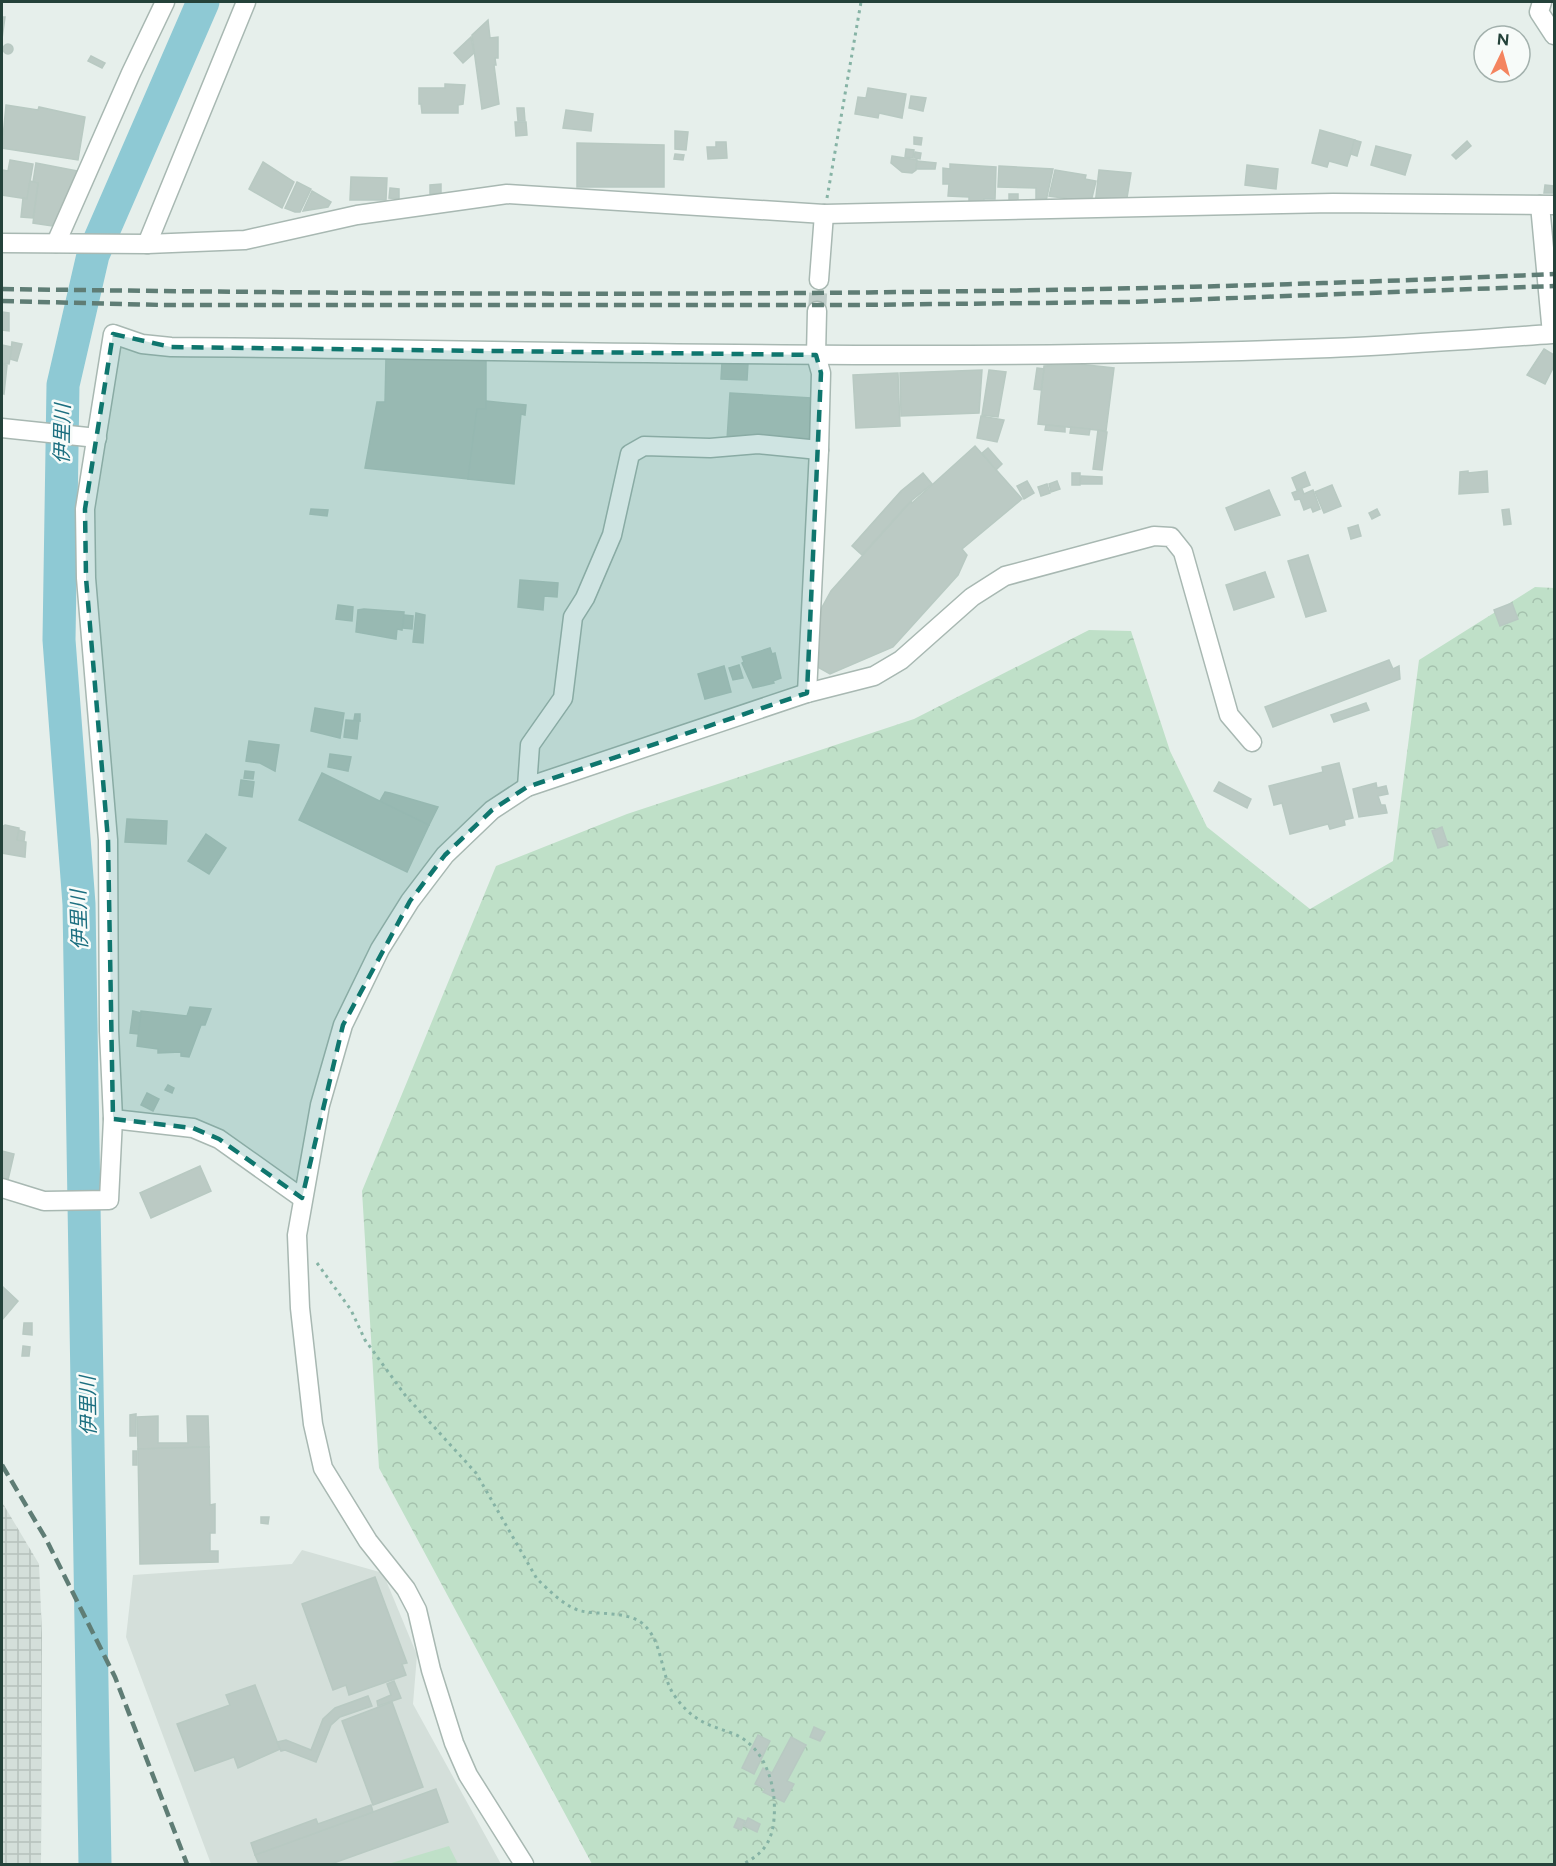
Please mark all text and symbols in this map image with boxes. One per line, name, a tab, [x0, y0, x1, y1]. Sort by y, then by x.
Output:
north arrow	[1472, 24, 1532, 84]
text: N	[1496, 30, 1510, 50]
water label: 伊里川	[49, 402, 75, 464]
water label: 伊里川	[66, 888, 92, 950]
water label: 伊里川	[75, 1374, 101, 1436]

